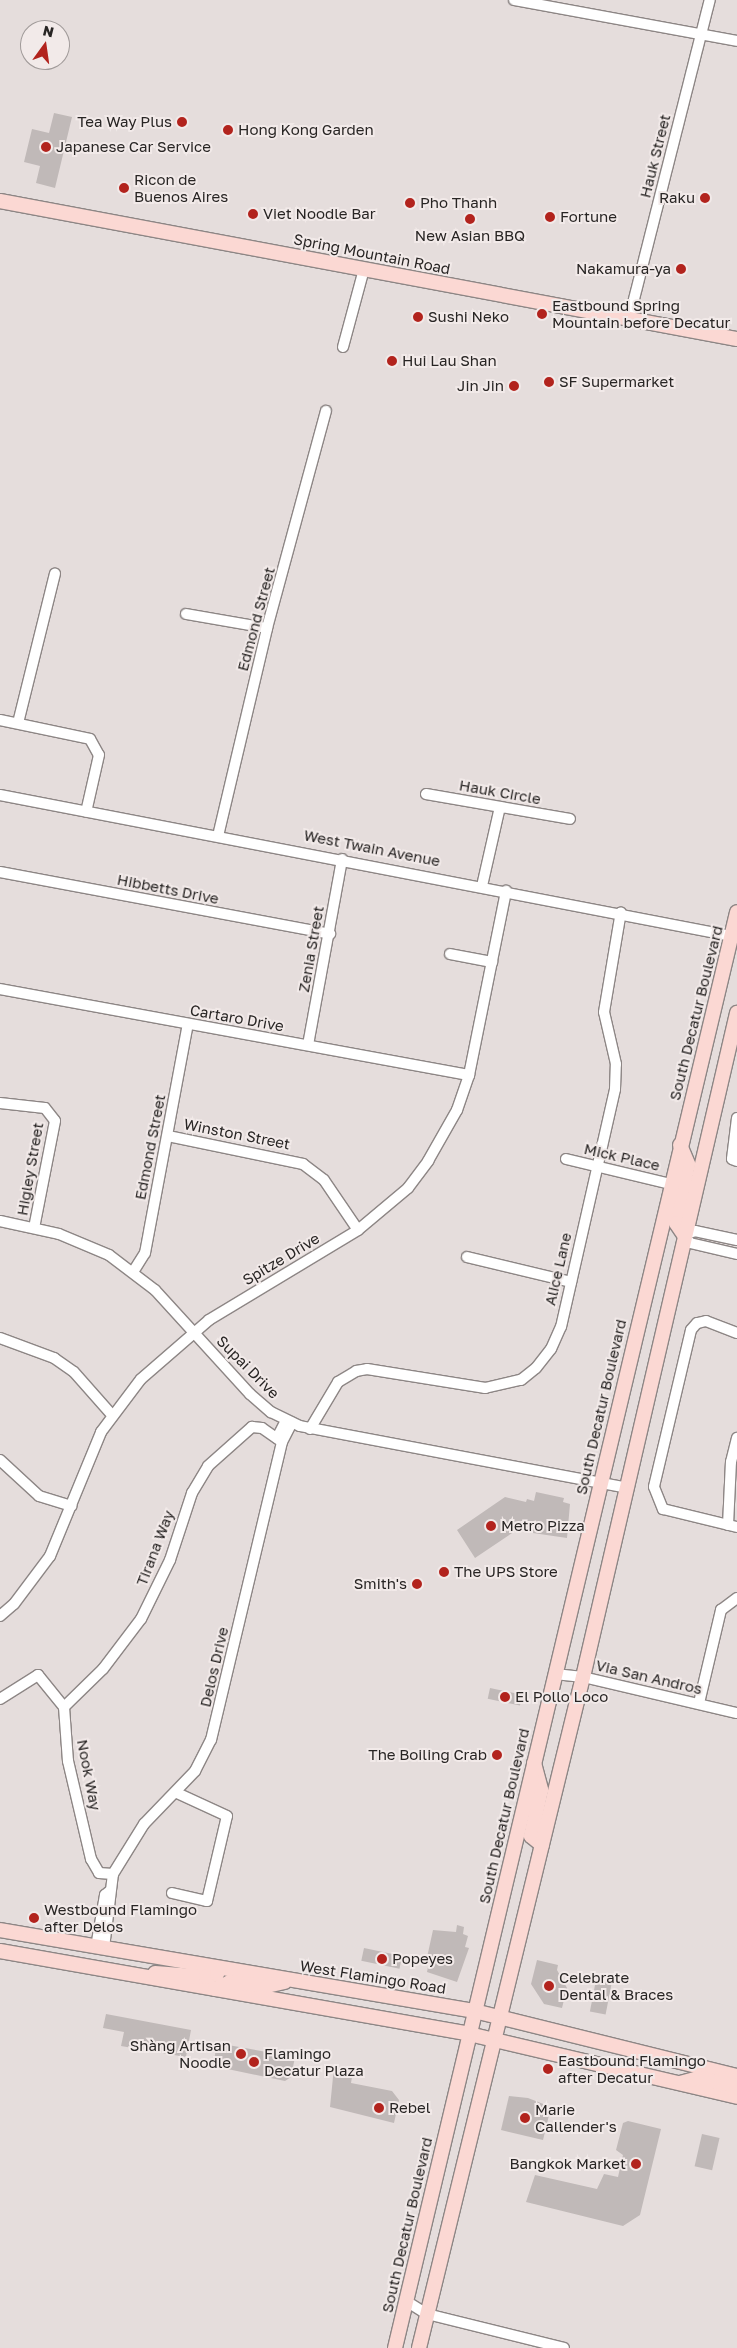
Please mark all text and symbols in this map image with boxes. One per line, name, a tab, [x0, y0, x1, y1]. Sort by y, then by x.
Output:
north arrow	[20, 20, 70, 70]
text: N	[41, 21, 56, 40]
street label: Hauk Street	[636, 112, 674, 200]
place label: Tea Way Plus	[77, 113, 172, 131]
marker: Tea Way Plus	[176, 116, 188, 128]
place label: Hong Kong Garden	[238, 121, 374, 139]
marker: Hong Kong Garden	[222, 124, 234, 136]
place label: Japanese Car Service	[56, 138, 211, 156]
marker: Japanese Car Service	[40, 141, 52, 153]
place label: Ricon de Buenos Aires	[134, 170, 228, 205]
marker: Ricon de Buenos Aires	[118, 182, 130, 194]
place label: Raku	[659, 189, 695, 207]
marker: Raku	[699, 192, 711, 204]
place label: Pho Thanh	[420, 194, 497, 212]
marker: Pho Thanh	[404, 197, 416, 209]
place label: Viet Noodle Bar	[263, 205, 376, 223]
marker: Viet Noodle Bar	[247, 208, 259, 220]
place label: Fortune	[560, 208, 617, 226]
marker: Fortune	[544, 211, 556, 223]
marker: New Asian BBQ	[464, 213, 476, 225]
place label: New Asian BBQ	[415, 227, 525, 245]
street label: Spring Mountain Road	[292, 230, 452, 278]
place label: Nakamura-ya	[576, 260, 671, 278]
marker: Nakamura-ya	[675, 263, 687, 275]
place label: Eastbound Spring Mountain before Decatur	[552, 296, 730, 331]
place label: Sushi Neko	[428, 308, 509, 326]
marker: Eastbound Spring Mountain before Decatur	[536, 308, 548, 320]
marker: Sushi Neko	[412, 311, 424, 323]
place label: Hui Lau Shan	[402, 352, 497, 370]
marker: Hui Lau Shan	[386, 355, 398, 367]
place label: SF Supermarket	[559, 373, 674, 391]
marker: SF Supermarket	[543, 376, 555, 388]
place label: Jin Jin	[457, 377, 504, 395]
marker: Jin Jin	[508, 380, 520, 392]
street label: Edmond Street	[233, 565, 279, 673]
street label: Hauk Circle	[458, 776, 542, 808]
street label: West Twain Avenue	[302, 826, 442, 870]
street label: Hibbetts Drive	[116, 870, 220, 908]
street label: Zenia Street	[295, 904, 327, 994]
street label: South Decatur Boulevard	[666, 924, 726, 1102]
street label: Cartaro Drive	[189, 1001, 285, 1035]
street label: Edmond Street	[131, 1093, 169, 1201]
street label: Winston Street	[182, 1115, 292, 1153]
street label: Higley Street	[13, 1121, 47, 1217]
street label: Mick Place	[582, 1140, 662, 1174]
street label: Spitze Drive	[239, 1229, 323, 1289]
street label: Alice Lane	[541, 1231, 575, 1307]
street label: South Decatur Boulevard	[572, 1318, 630, 1496]
street label: Supai Drive	[213, 1332, 283, 1402]
street label: Tirana Way	[132, 1508, 178, 1588]
place label: Metro Pizza	[501, 1517, 585, 1535]
marker: Metro Pizza	[485, 1520, 497, 1532]
place label: The UPS Store	[454, 1563, 558, 1581]
marker: The UPS Store	[438, 1566, 450, 1578]
place label: Smith's	[354, 1575, 407, 1593]
marker: Smith's	[411, 1578, 423, 1590]
street label: Delos Drive	[196, 1625, 232, 1709]
street label: Via San Andros	[594, 1656, 704, 1698]
place label: El Pollo Loco	[515, 1688, 608, 1706]
marker: El Pollo Loco	[499, 1691, 511, 1703]
street label: South Decatur Boulevard	[475, 1727, 533, 1905]
street label: Nook Way	[73, 1738, 105, 1812]
place label: The Boiling Crab	[368, 1746, 487, 1764]
marker: The Boiling Crab	[491, 1749, 503, 1761]
place label: Westbound Flamingo after Delos	[44, 1900, 197, 1935]
marker: Westbound Flamingo after Delos	[28, 1912, 40, 1924]
place label: Popeyes	[392, 1950, 453, 1968]
marker: Popeyes	[376, 1953, 388, 1965]
street label: West Flamingo Road	[299, 1957, 447, 1997]
place label: Celebrate Dental & Braces	[559, 1968, 673, 2003]
marker: Celebrate Dental & Braces	[543, 1980, 555, 1992]
place label: Shàng Artisan Noodle	[130, 2036, 231, 2071]
place label: Flamingo Decatur Plaza	[264, 2044, 364, 2079]
marker: Shàng Artisan Noodle	[235, 2048, 247, 2060]
place label: Eastbound Flamingo after Decatur	[558, 2051, 706, 2086]
marker: Flamingo Decatur Plaza	[248, 2056, 260, 2068]
marker: Eastbound Flamingo after Decatur	[542, 2063, 554, 2075]
place label: Rebel	[389, 2099, 430, 2117]
place label: Marie Callender's	[535, 2100, 617, 2135]
marker: Rebel	[373, 2102, 385, 2114]
marker: Marie Callender's	[519, 2112, 531, 2124]
street label: South Decatur Boulevard	[378, 2136, 436, 2314]
place label: Bangkok Market	[510, 2155, 626, 2173]
marker: Bangkok Market	[630, 2158, 642, 2170]

